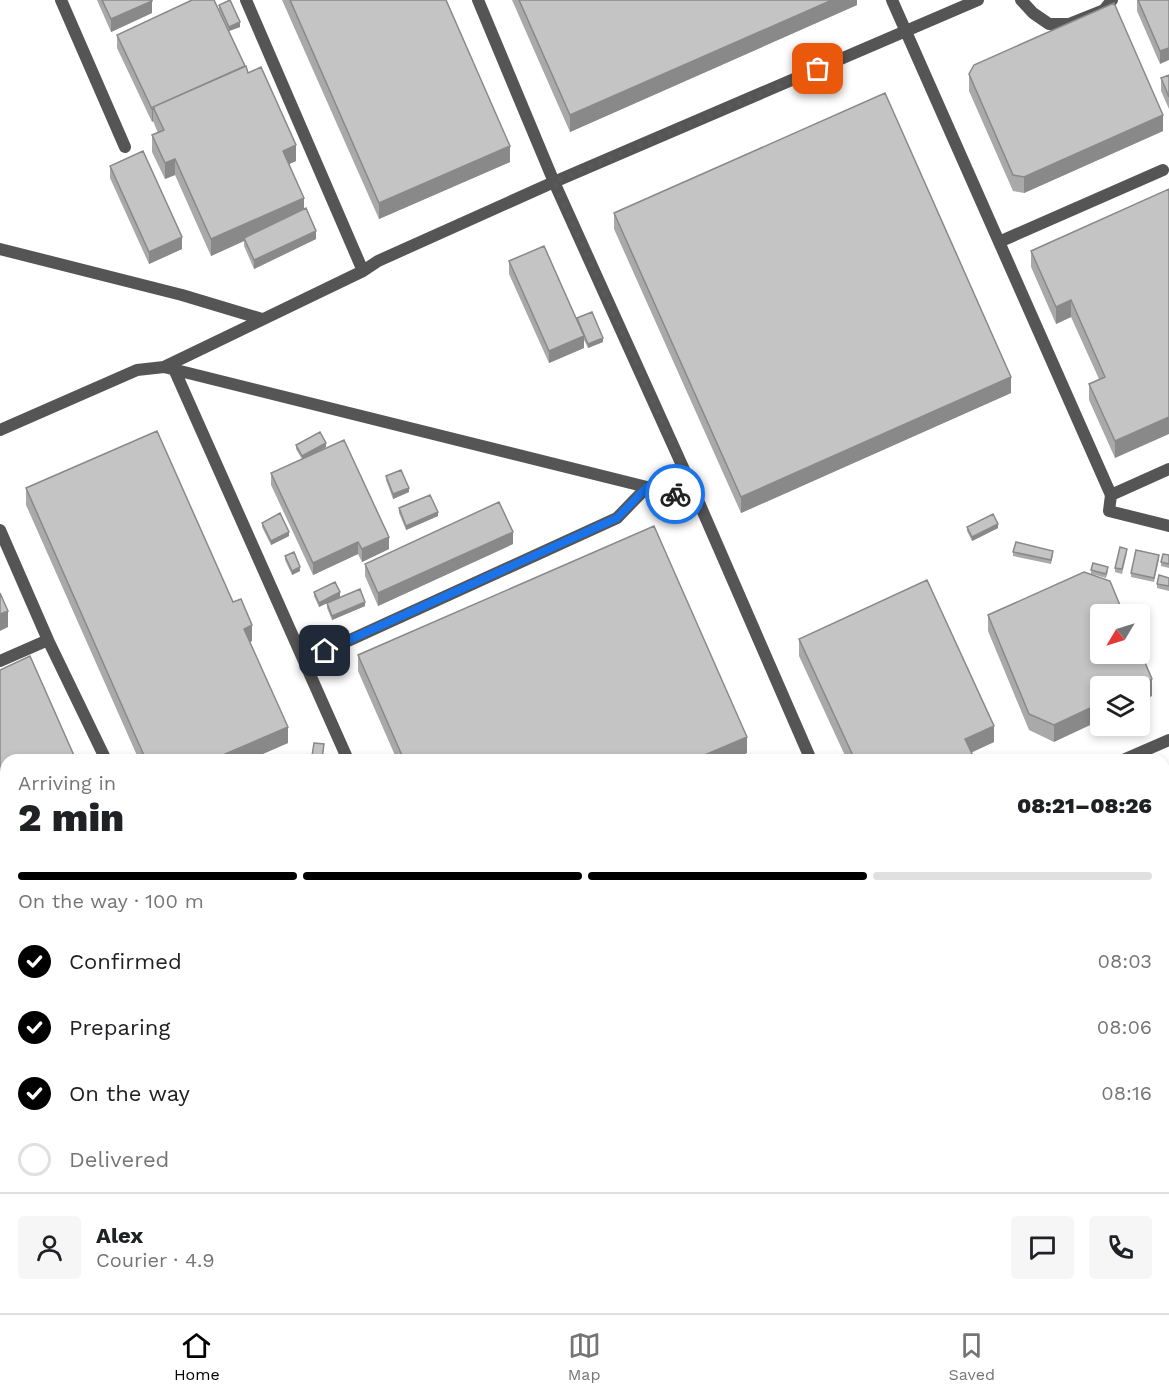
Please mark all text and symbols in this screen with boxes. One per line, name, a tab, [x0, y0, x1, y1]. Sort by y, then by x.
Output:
pin	[792, 43, 843, 94]
icon: bag	[801, 52, 834, 85]
courier	[645, 464, 705, 524]
icon: bike	[659, 478, 692, 511]
north arrow	[1090, 604, 1150, 664]
map controls	[1090, 604, 1150, 736]
pin	[299, 625, 350, 676]
icon: home	[308, 634, 341, 667]
button: layers	[1090, 676, 1150, 736]
text: Arriving in	[18, 771, 116, 795]
text: 08:21–08:26	[1017, 793, 1152, 818]
text: 2 min	[18, 795, 124, 840]
text: On the way · 100 m	[18, 889, 204, 913]
icon: check	[18, 945, 51, 978]
text: Confirmed	[69, 949, 182, 974]
text: 08:03	[1098, 949, 1152, 973]
icon: check	[18, 1011, 51, 1044]
text: Preparing	[69, 1015, 170, 1040]
text: 08:06	[1097, 1015, 1152, 1039]
icon: check	[18, 1077, 51, 1110]
text: On the way	[69, 1081, 190, 1106]
text: 08:16	[1101, 1081, 1152, 1105]
text: Delivered	[69, 1147, 169, 1172]
button: person	[18, 1216, 81, 1279]
button: chat	[1011, 1216, 1074, 1279]
button: phone	[1089, 1216, 1152, 1279]
text: Alex	[96, 1223, 143, 1248]
text: Courier · 4.9	[96, 1248, 215, 1272]
tab: Home	[174, 1329, 220, 1384]
tab: Map	[568, 1329, 601, 1384]
tab: Saved	[949, 1329, 995, 1384]

